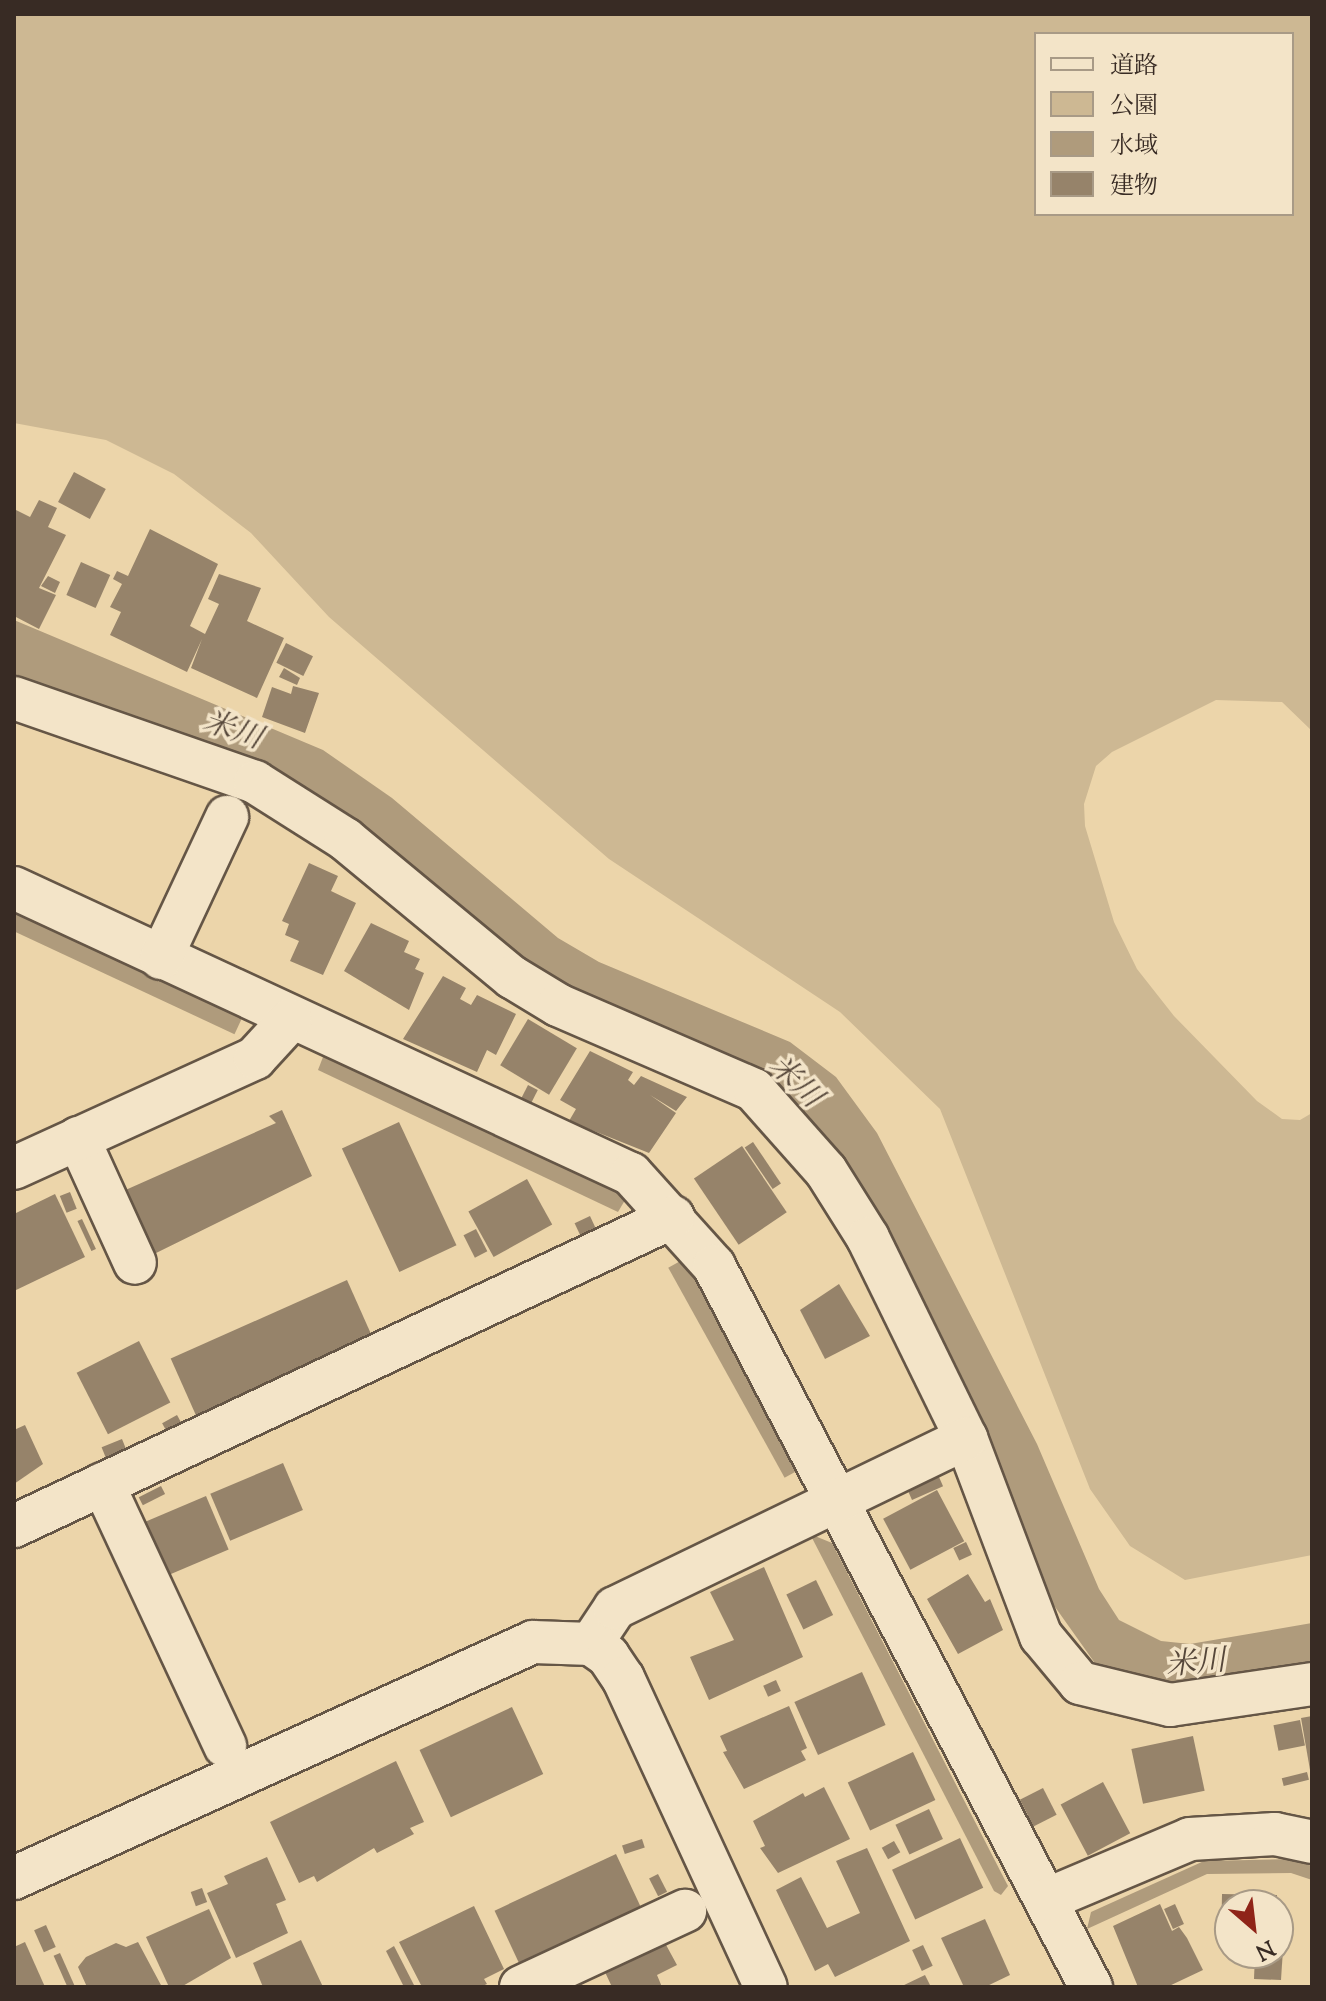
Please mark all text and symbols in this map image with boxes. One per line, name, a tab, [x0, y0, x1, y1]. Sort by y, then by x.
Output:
legend	[1034, 32, 1294, 216]
text: 道路	[1110, 50, 1158, 84]
text: 公園	[1110, 90, 1158, 124]
text: 水域	[1110, 130, 1158, 164]
text: 建物	[1110, 170, 1158, 204]
water label: 米川	[198, 705, 266, 759]
water label: 米川	[760, 1049, 828, 1117]
water label: 米川	[1165, 1644, 1227, 1686]
north arrow	[1214, 1889, 1294, 1969]
text: N	[1249, 1930, 1280, 1967]

